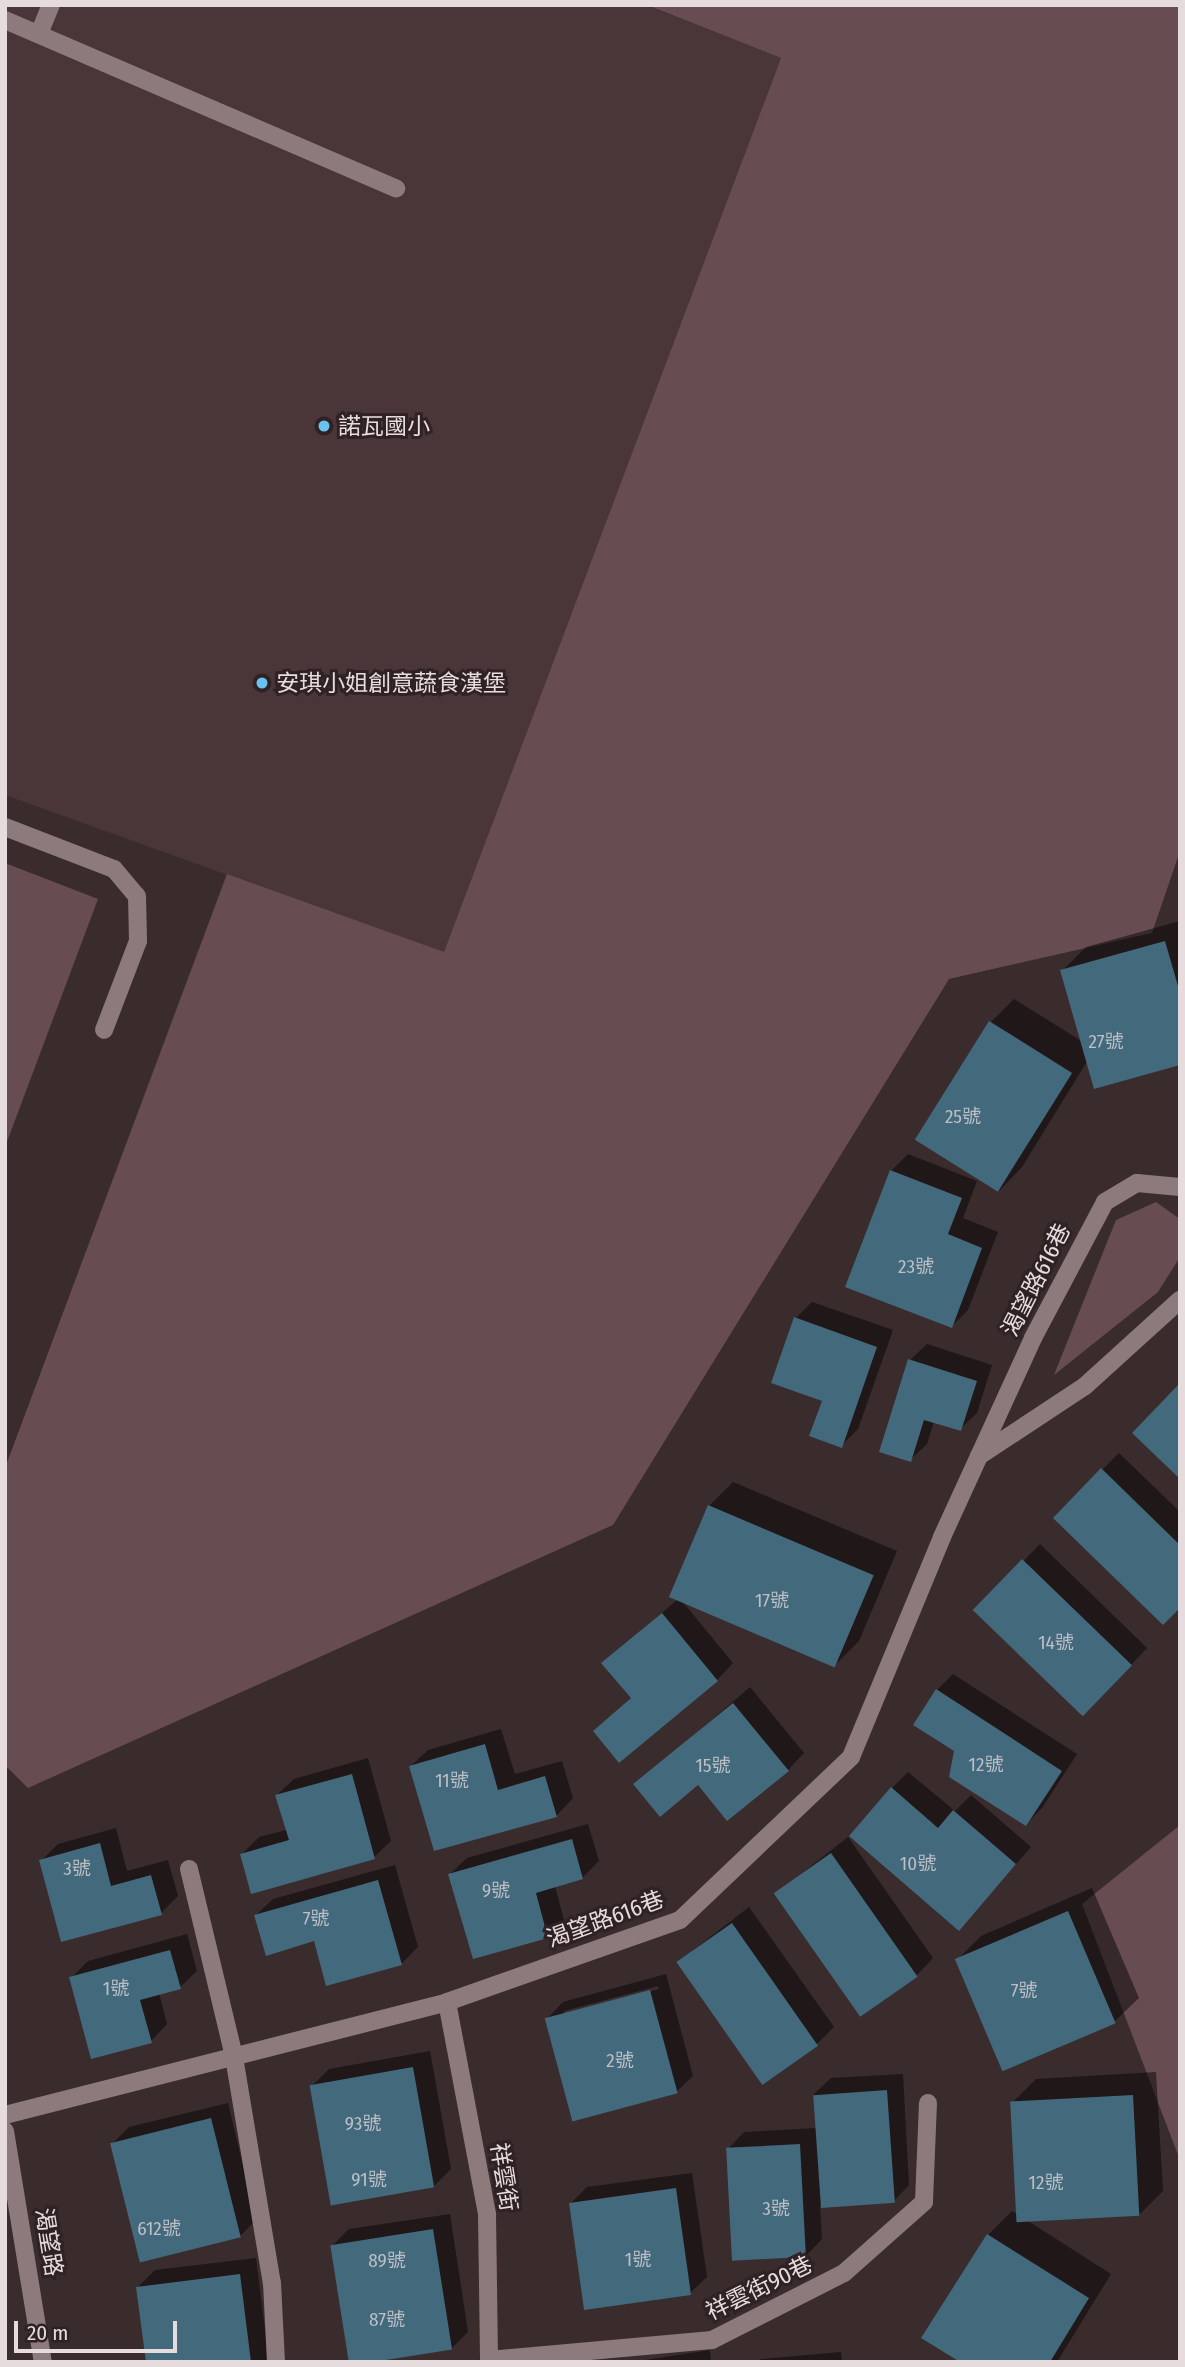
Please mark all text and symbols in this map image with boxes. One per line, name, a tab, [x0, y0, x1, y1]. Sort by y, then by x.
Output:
place label: 諾瓦國小	[338, 412, 430, 440]
marker: 諾瓦國小	[316, 418, 332, 434]
place label: 安琪小姐創意蔬食漢堡	[276, 669, 506, 697]
marker: 安琪小姐創意蔬食漢堡	[254, 675, 270, 691]
house number: 27號	[1089, 1031, 1123, 1053]
house number: 25號	[945, 1106, 981, 1128]
street label: 渴望路616巷	[996, 1219, 1076, 1341]
house number: 23號	[898, 1256, 934, 1278]
house number: 17號	[755, 1590, 789, 1612]
house number: 14號	[1038, 1632, 1074, 1654]
house number: 12號	[969, 1754, 1003, 1776]
house number: 15號	[695, 1755, 731, 1777]
house number: 11號	[435, 1770, 469, 1792]
house number: 10號	[900, 1853, 936, 1875]
house number: 3號	[63, 1858, 91, 1880]
house number: 9號	[482, 1880, 510, 1902]
street label: 渴望路616巷	[543, 1885, 667, 1953]
house number: 7號	[303, 1908, 329, 1930]
house number: 1號	[103, 1978, 129, 2000]
house number: 7號	[1011, 1980, 1037, 2002]
house number: 2號	[606, 2050, 634, 2072]
house number: 93號	[345, 2113, 381, 2135]
street label: 祥雲街	[485, 2141, 523, 2213]
house number: 91號	[351, 2169, 387, 2191]
house number: 12號	[1029, 2172, 1063, 2194]
house number: 3號	[762, 2198, 790, 2220]
street label: 渴望路	[30, 2206, 68, 2278]
house number: 612號	[137, 2218, 181, 2240]
house number: 1號	[625, 2249, 651, 2271]
house number: 89號	[368, 2250, 406, 2272]
street label: 祥雲街90巷	[701, 2250, 817, 2326]
scale bar	[18, 2308, 180, 2352]
house number: 87號	[369, 2309, 405, 2331]
text: 20 m	[27, 2320, 68, 2346]

